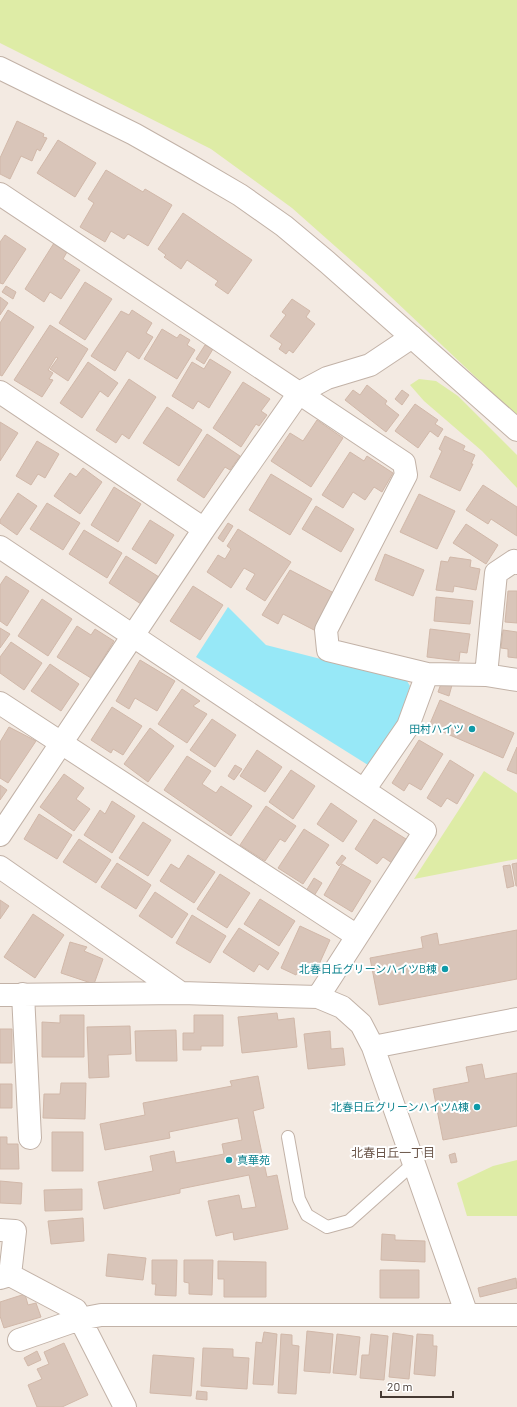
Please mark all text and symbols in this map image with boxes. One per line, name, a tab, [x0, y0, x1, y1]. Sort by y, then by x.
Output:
place label: 田村ハイツ	[409, 722, 464, 735]
marker: 田村ハイツ	[467, 724, 477, 734]
place label: 北春日丘グリーンハイツB棟	[299, 962, 437, 975]
marker: 北春日丘グリーンハイツB棟	[440, 964, 450, 974]
place label: 北春日丘グリーンハイツA棟	[331, 1100, 469, 1113]
marker: 北春日丘グリーンハイツA棟	[472, 1102, 482, 1112]
district label: 北春日丘一丁目	[351, 1145, 435, 1159]
place label: 真華苑	[237, 1153, 270, 1166]
marker: 真華苑	[224, 1155, 234, 1165]
scale bar	[381, 1373, 453, 1399]
text: 20 m	[387, 1379, 413, 1393]

